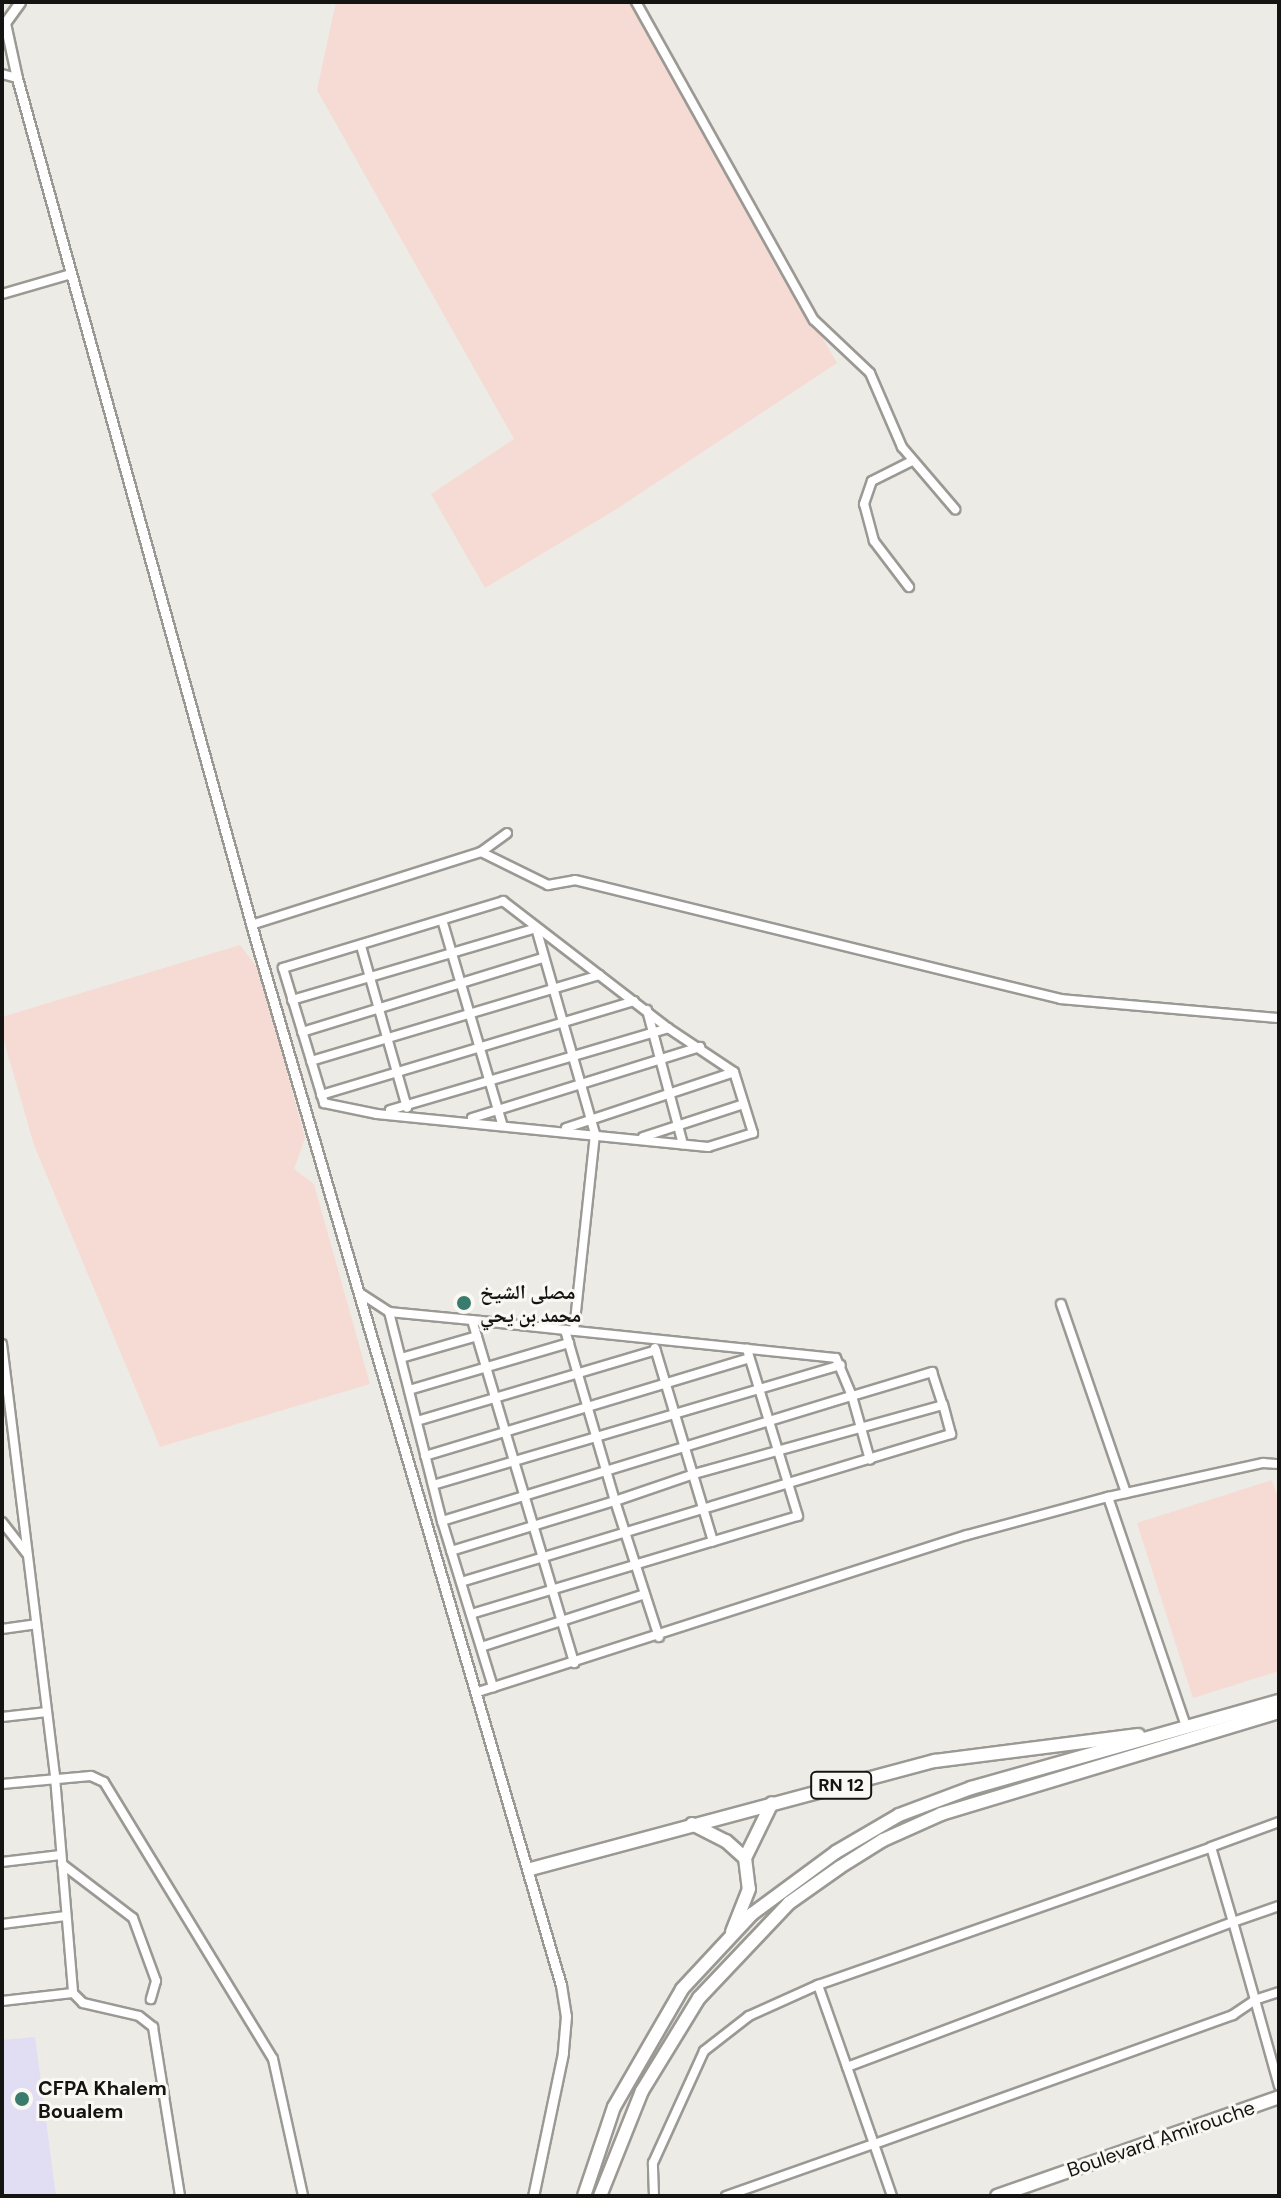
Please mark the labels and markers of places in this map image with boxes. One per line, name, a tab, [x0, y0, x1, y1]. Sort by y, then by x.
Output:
place label: مصلى الشيخ محمد بن يحي	[480, 1280, 581, 1327]
marker: مصلى الشيخ محمد بن يحي	[455, 1294, 473, 1312]
place label: CFPA Khalem Boualem	[38, 2076, 167, 2123]
marker: CFPA Khalem Boualem	[13, 2090, 31, 2108]

